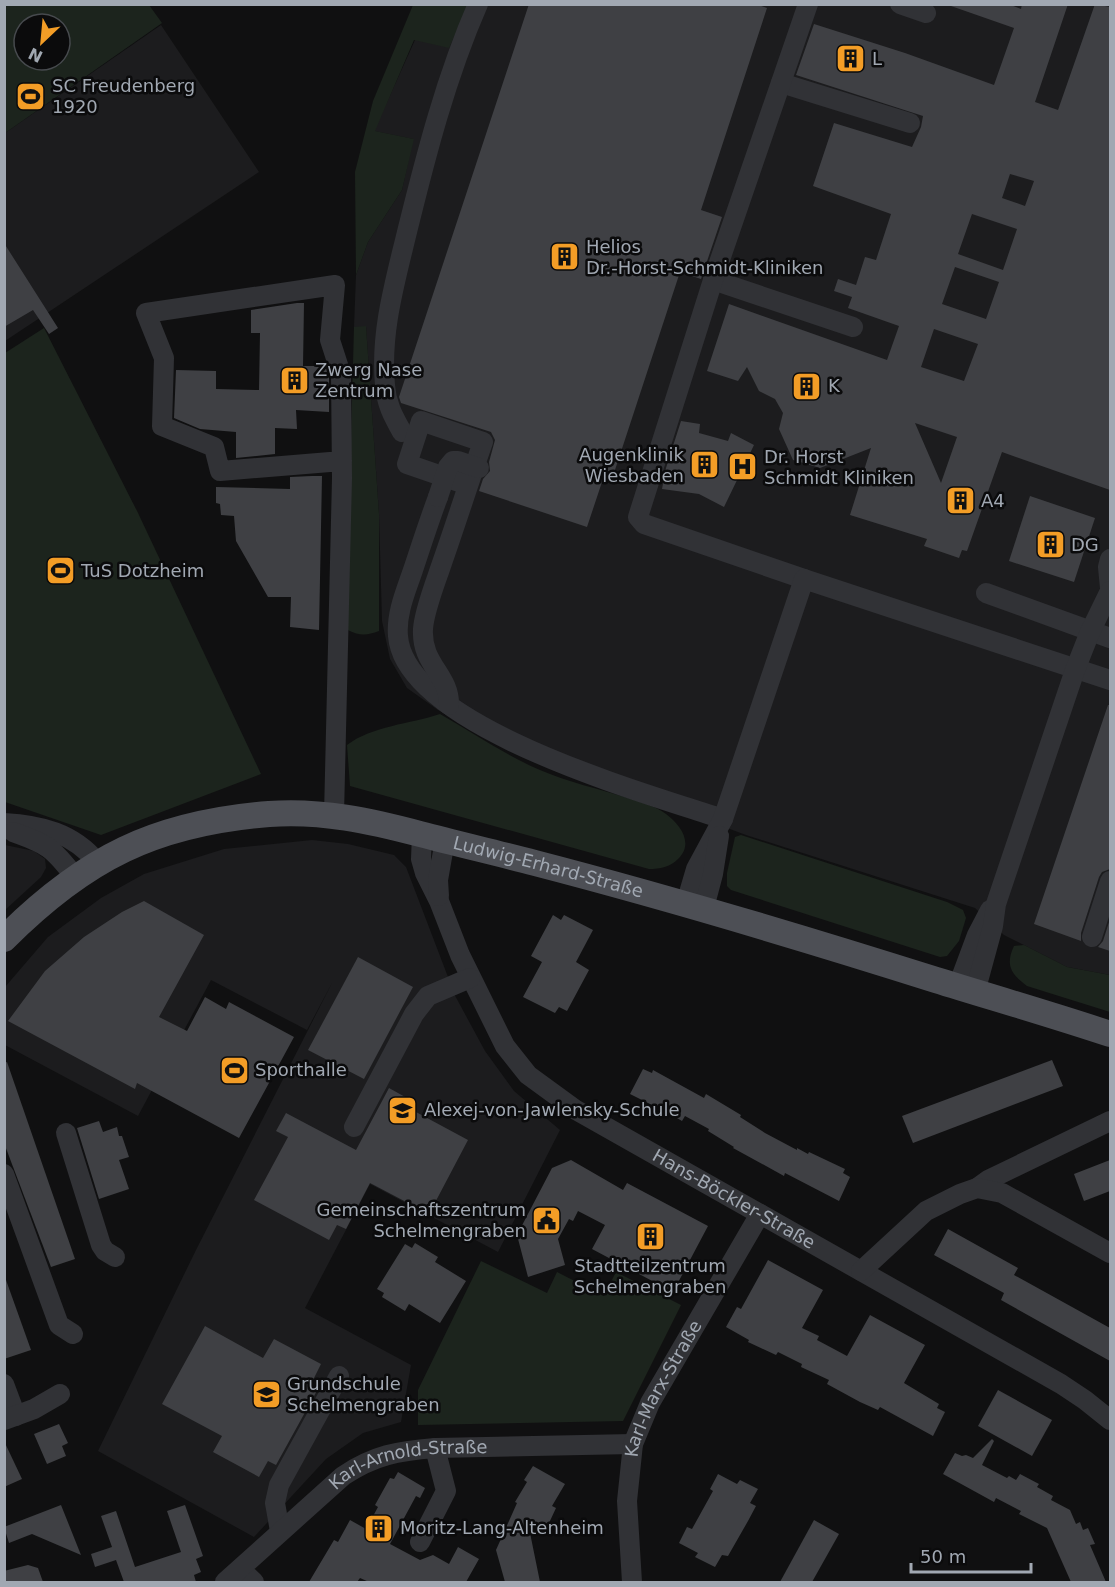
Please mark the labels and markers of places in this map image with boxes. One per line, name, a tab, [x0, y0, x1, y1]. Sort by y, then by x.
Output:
building icon: L	[835, 43, 867, 75]
place label: L	[872, 48, 882, 69]
place label: SC Freudenberg 1920	[52, 75, 195, 117]
sports icon: SC Freudenberg 1920	[15, 80, 47, 112]
place label: Helios Dr.-Horst-Schmidt-Kliniken	[586, 236, 823, 278]
building icon: Helios Dr.-Horst-Schmidt-Kliniken	[549, 241, 581, 273]
place label: Zwerg Nase Zentrum	[315, 359, 422, 401]
building icon: Zwerg Nase Zentrum	[278, 364, 310, 396]
building icon: K	[791, 370, 823, 402]
place label: K	[828, 375, 841, 396]
place label: Augenklinik Wiesbaden	[579, 444, 685, 486]
place label: Dr. Horst Schmidt Kliniken	[764, 446, 914, 488]
building icon: Augenklinik Wiesbaden	[689, 449, 721, 481]
hospital icon: Dr. Horst Schmidt Kliniken	[727, 451, 759, 483]
building icon: A4	[944, 485, 976, 517]
place label: A4	[981, 490, 1005, 511]
building icon: DG	[1034, 529, 1066, 561]
place label: DG	[1071, 534, 1099, 555]
sports icon: TuS Dotzheim	[44, 555, 76, 587]
place label: TuS Dotzheim	[80, 560, 204, 581]
sports icon: Sporthalle	[218, 1054, 250, 1086]
place label: Sporthalle	[255, 1059, 347, 1080]
school or university icon: Alexej-von-Jawlensky-Schule	[387, 1094, 419, 1126]
place label: Alexej-von-Jawlensky-Schule	[424, 1099, 680, 1120]
place label: Gemeinschaftszentrum Schelmengraben	[316, 1199, 526, 1241]
public building icon: Gemeinschaftszentrum Schelmengraben	[531, 1204, 563, 1236]
building icon: Stadtteilzentrum Schelmengraben	[634, 1221, 666, 1253]
place label: Stadtteilzentrum Schelmengraben	[574, 1255, 726, 1297]
place label: Grundschule Schelmengraben	[287, 1373, 440, 1415]
school or university icon: Grundschule Schelmengraben	[250, 1378, 282, 1410]
building icon: Moritz-Lang-Altenheim	[363, 1512, 395, 1544]
place label: Moritz-Lang-Altenheim	[400, 1517, 604, 1538]

